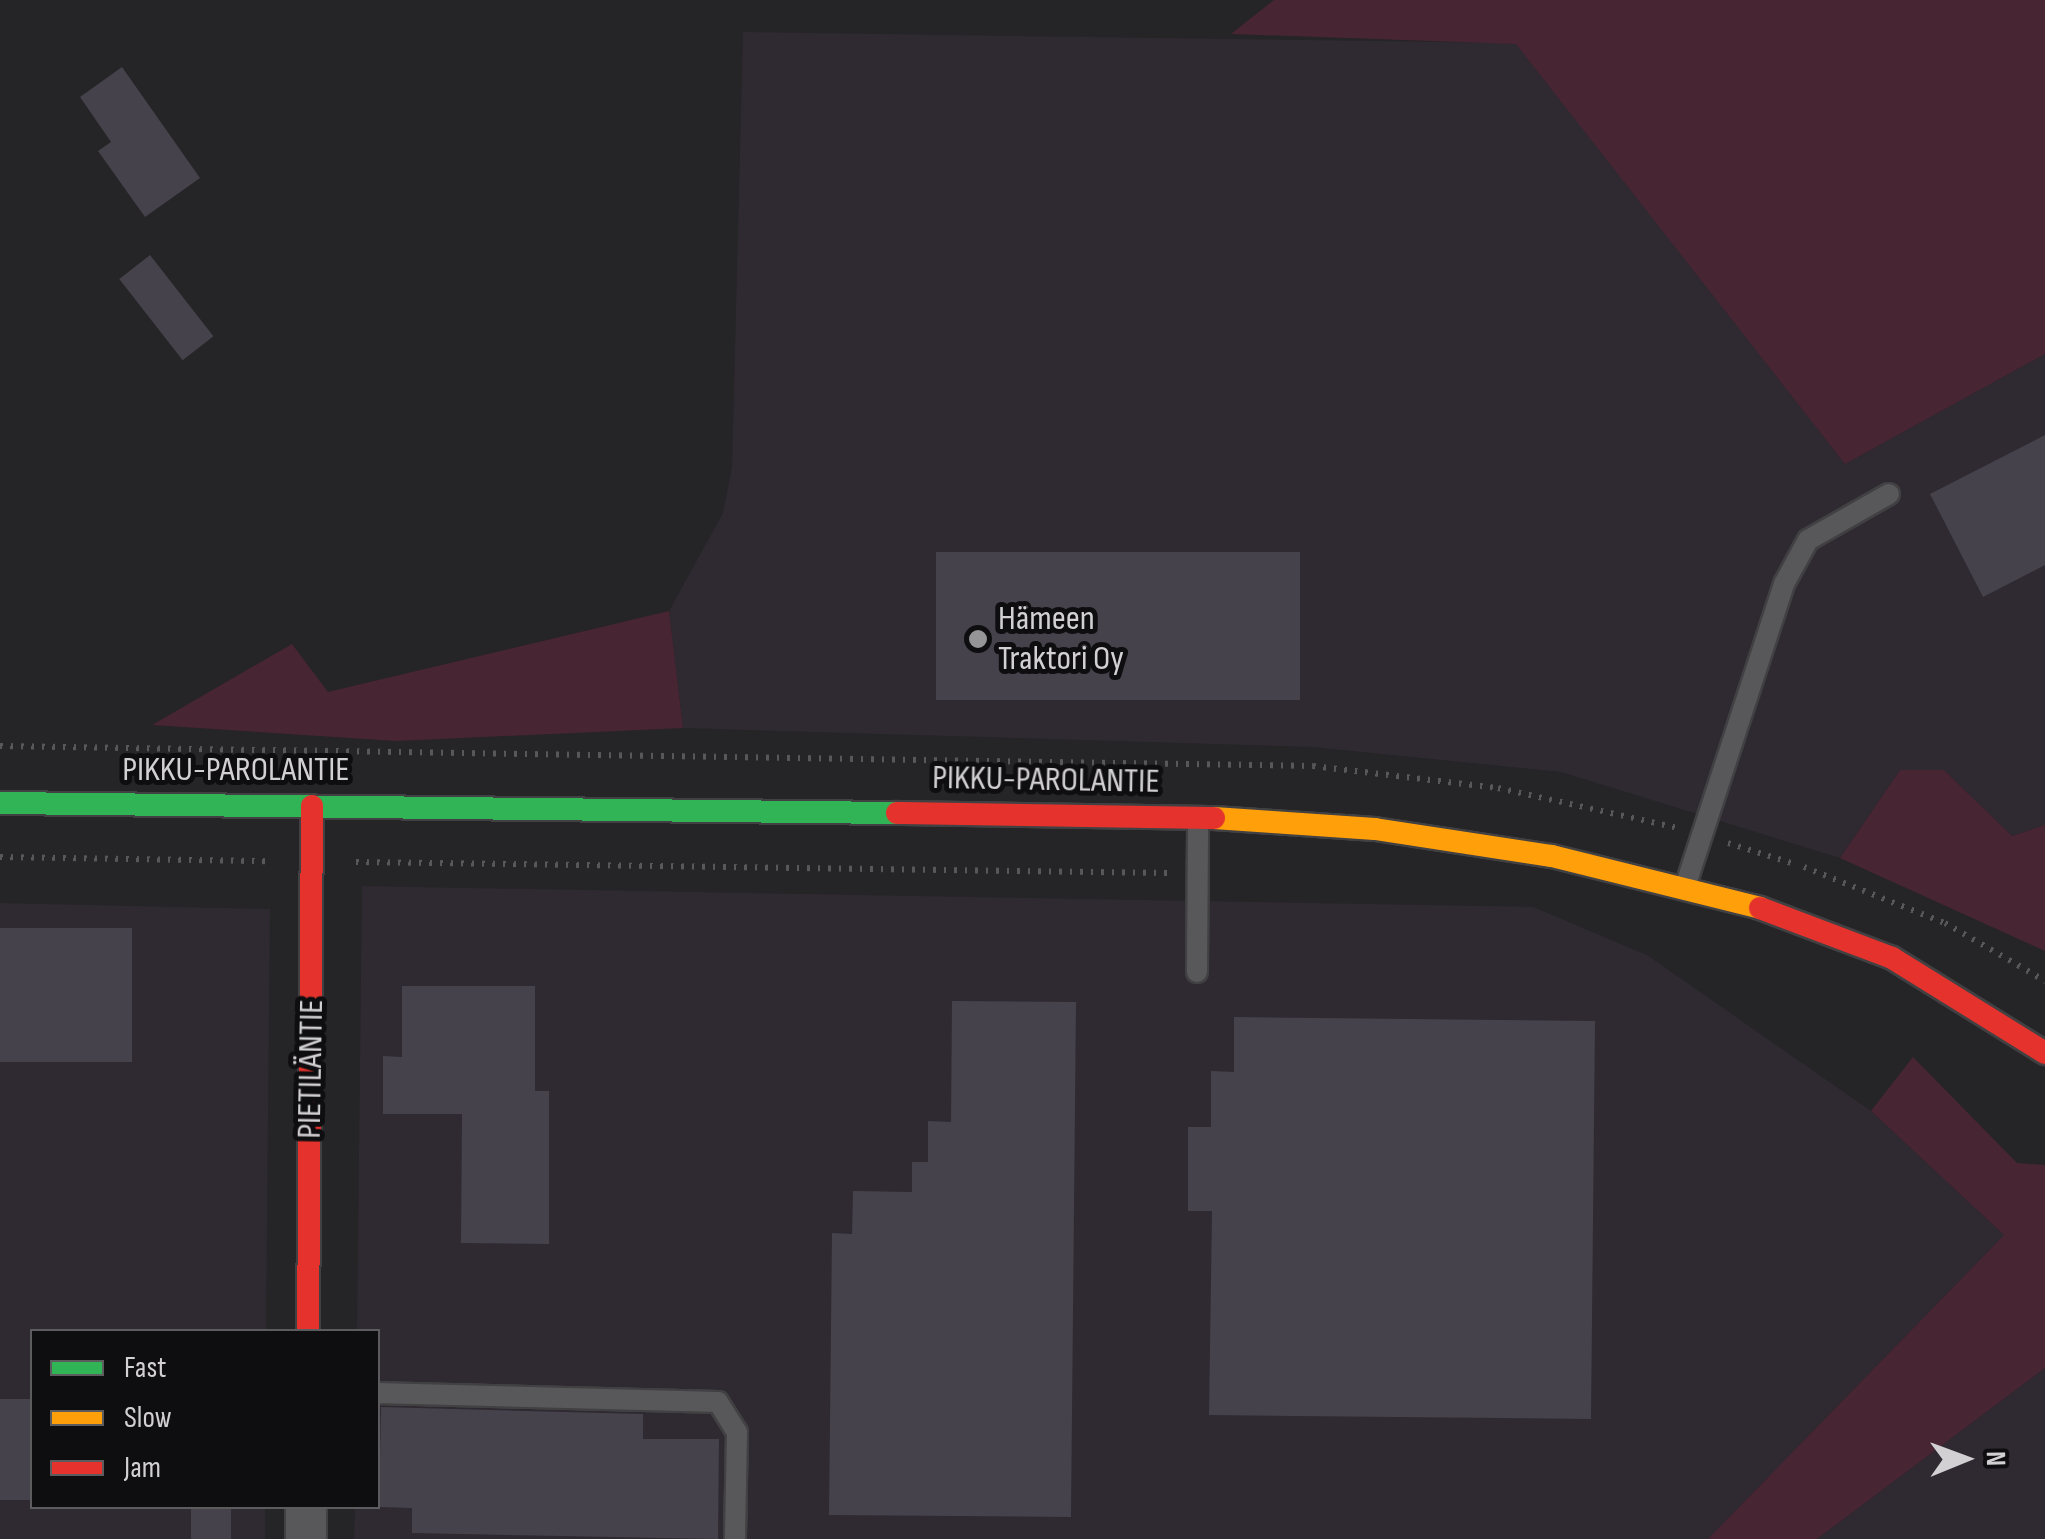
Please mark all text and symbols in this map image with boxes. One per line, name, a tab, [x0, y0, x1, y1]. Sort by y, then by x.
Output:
place label: Hämeen Traktori Oy	[998, 598, 1124, 680]
marker: Hämeen Traktori Oy	[967, 628, 989, 650]
street label: PIKKU-PAROLANTIE	[122, 749, 350, 791]
street label: PIKKU-PAROLANTIE	[932, 757, 1160, 803]
street label: PIETILÄNTIE	[289, 999, 333, 1139]
legend	[30, 1329, 380, 1509]
text: Fast	[124, 1350, 166, 1386]
text: Slow	[124, 1400, 172, 1436]
north arrow	[1915, 1409, 2015, 1509]
text: Jam	[124, 1450, 161, 1486]
text: N	[1979, 1451, 2012, 1466]

